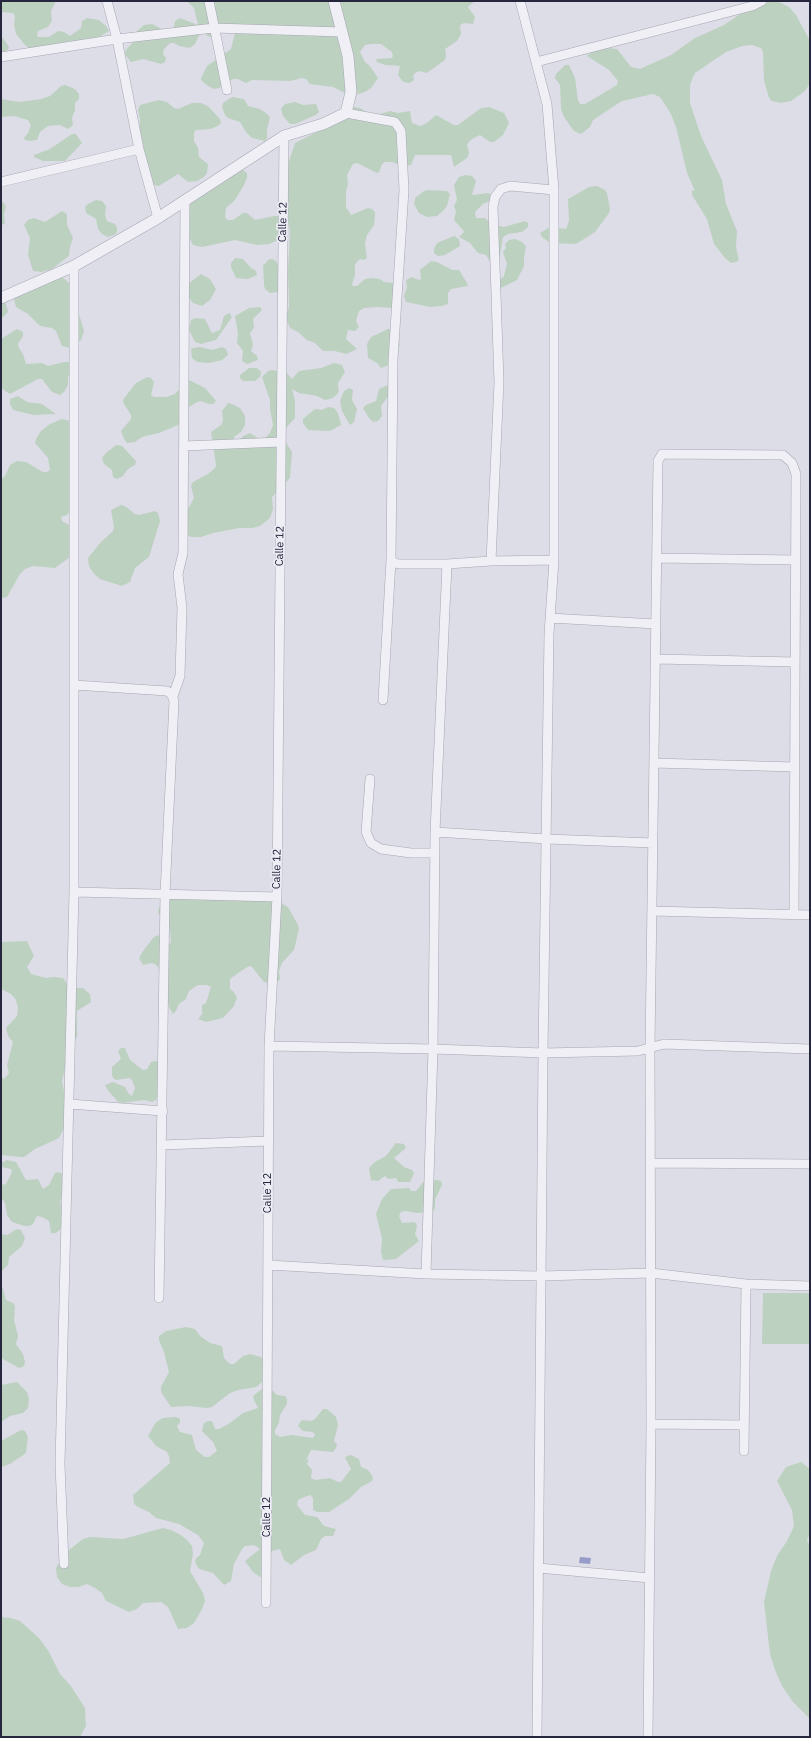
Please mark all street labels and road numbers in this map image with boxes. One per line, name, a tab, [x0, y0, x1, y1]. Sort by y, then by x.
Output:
street label: Calle 12	[276, 202, 290, 242]
street label: Calle 12	[273, 526, 287, 566]
street label: Calle 12	[270, 849, 284, 889]
street label: Calle 12	[261, 1173, 275, 1213]
street label: Calle 12	[260, 1497, 274, 1537]

